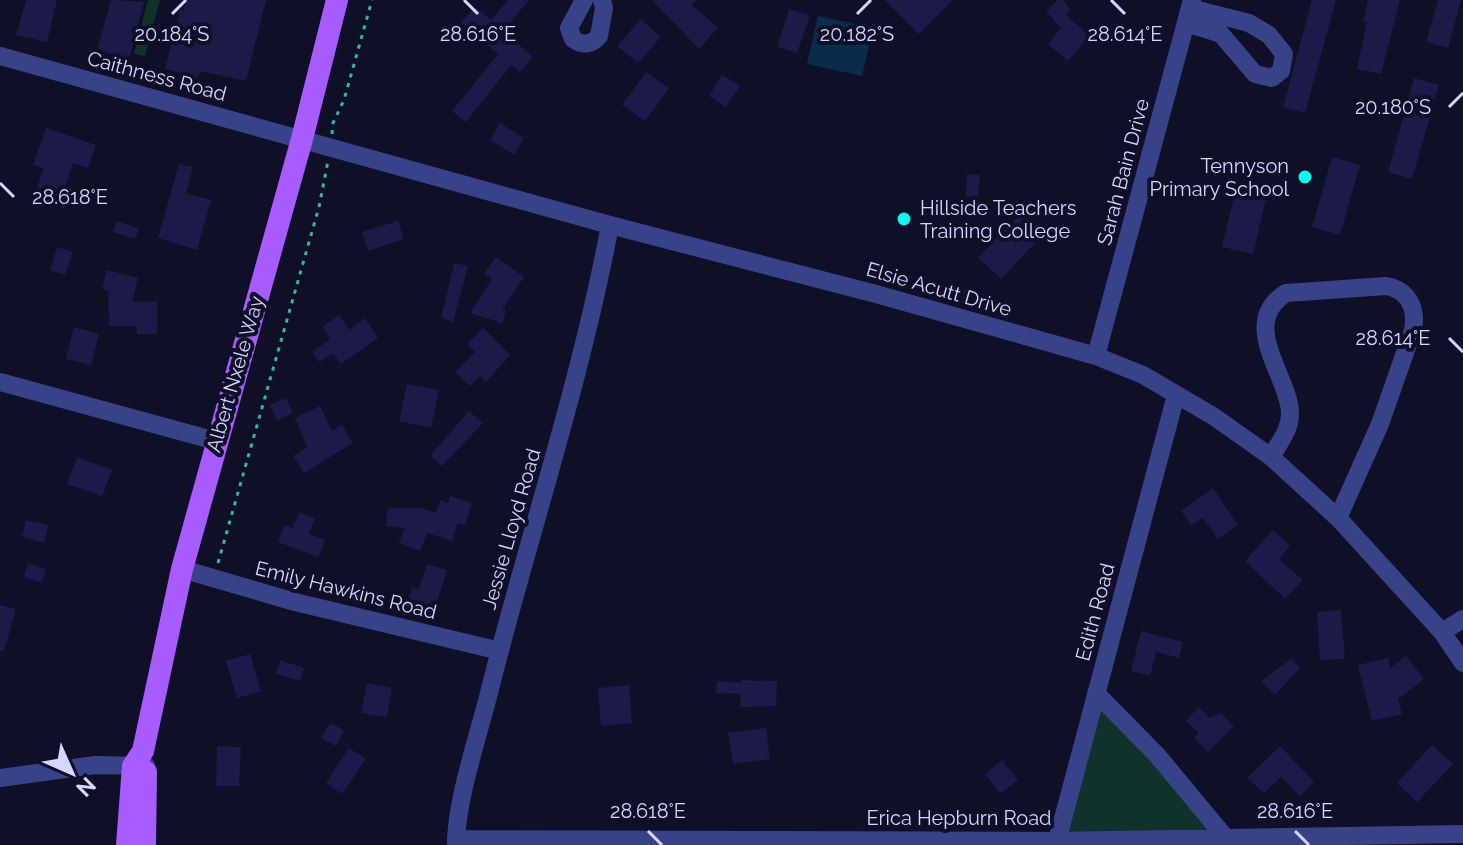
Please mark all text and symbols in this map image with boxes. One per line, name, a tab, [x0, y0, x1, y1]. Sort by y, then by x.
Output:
text: 20.184°S	[135, 22, 210, 46]
text: 28.616°E	[440, 22, 516, 46]
text: 20.182°S	[820, 22, 894, 46]
text: 28.614°E	[1088, 22, 1162, 46]
street label: Caithness Road	[85, 46, 229, 106]
text: 20.180°S	[1355, 95, 1431, 119]
street label: Sarah Bain Drive	[1092, 96, 1154, 248]
place label: Tennyson Primary School	[1149, 154, 1290, 201]
marker: Tennyson Primary School	[1296, 168, 1314, 186]
text: 28.618°E	[32, 185, 108, 209]
place label: Hillside Teachers Training College	[920, 196, 1076, 243]
marker: Hillside Teachers Training College	[895, 210, 913, 228]
street label: Elsie Acutt Drive	[864, 257, 1015, 321]
street label: Albert Nxele Way	[201, 293, 269, 455]
text: 28.614°E	[1356, 326, 1430, 350]
street label: Jessie Lloyd Road	[477, 446, 545, 612]
street label: Emily Hawkins Road	[253, 556, 439, 624]
street label: Edith Road	[1070, 561, 1120, 663]
north arrow	[32, 733, 112, 813]
text: N	[71, 772, 101, 802]
text: 28.618°E	[610, 799, 686, 823]
text: 28.616°E	[1257, 799, 1333, 823]
street label: Erica Hepburn Road	[866, 806, 1052, 830]

